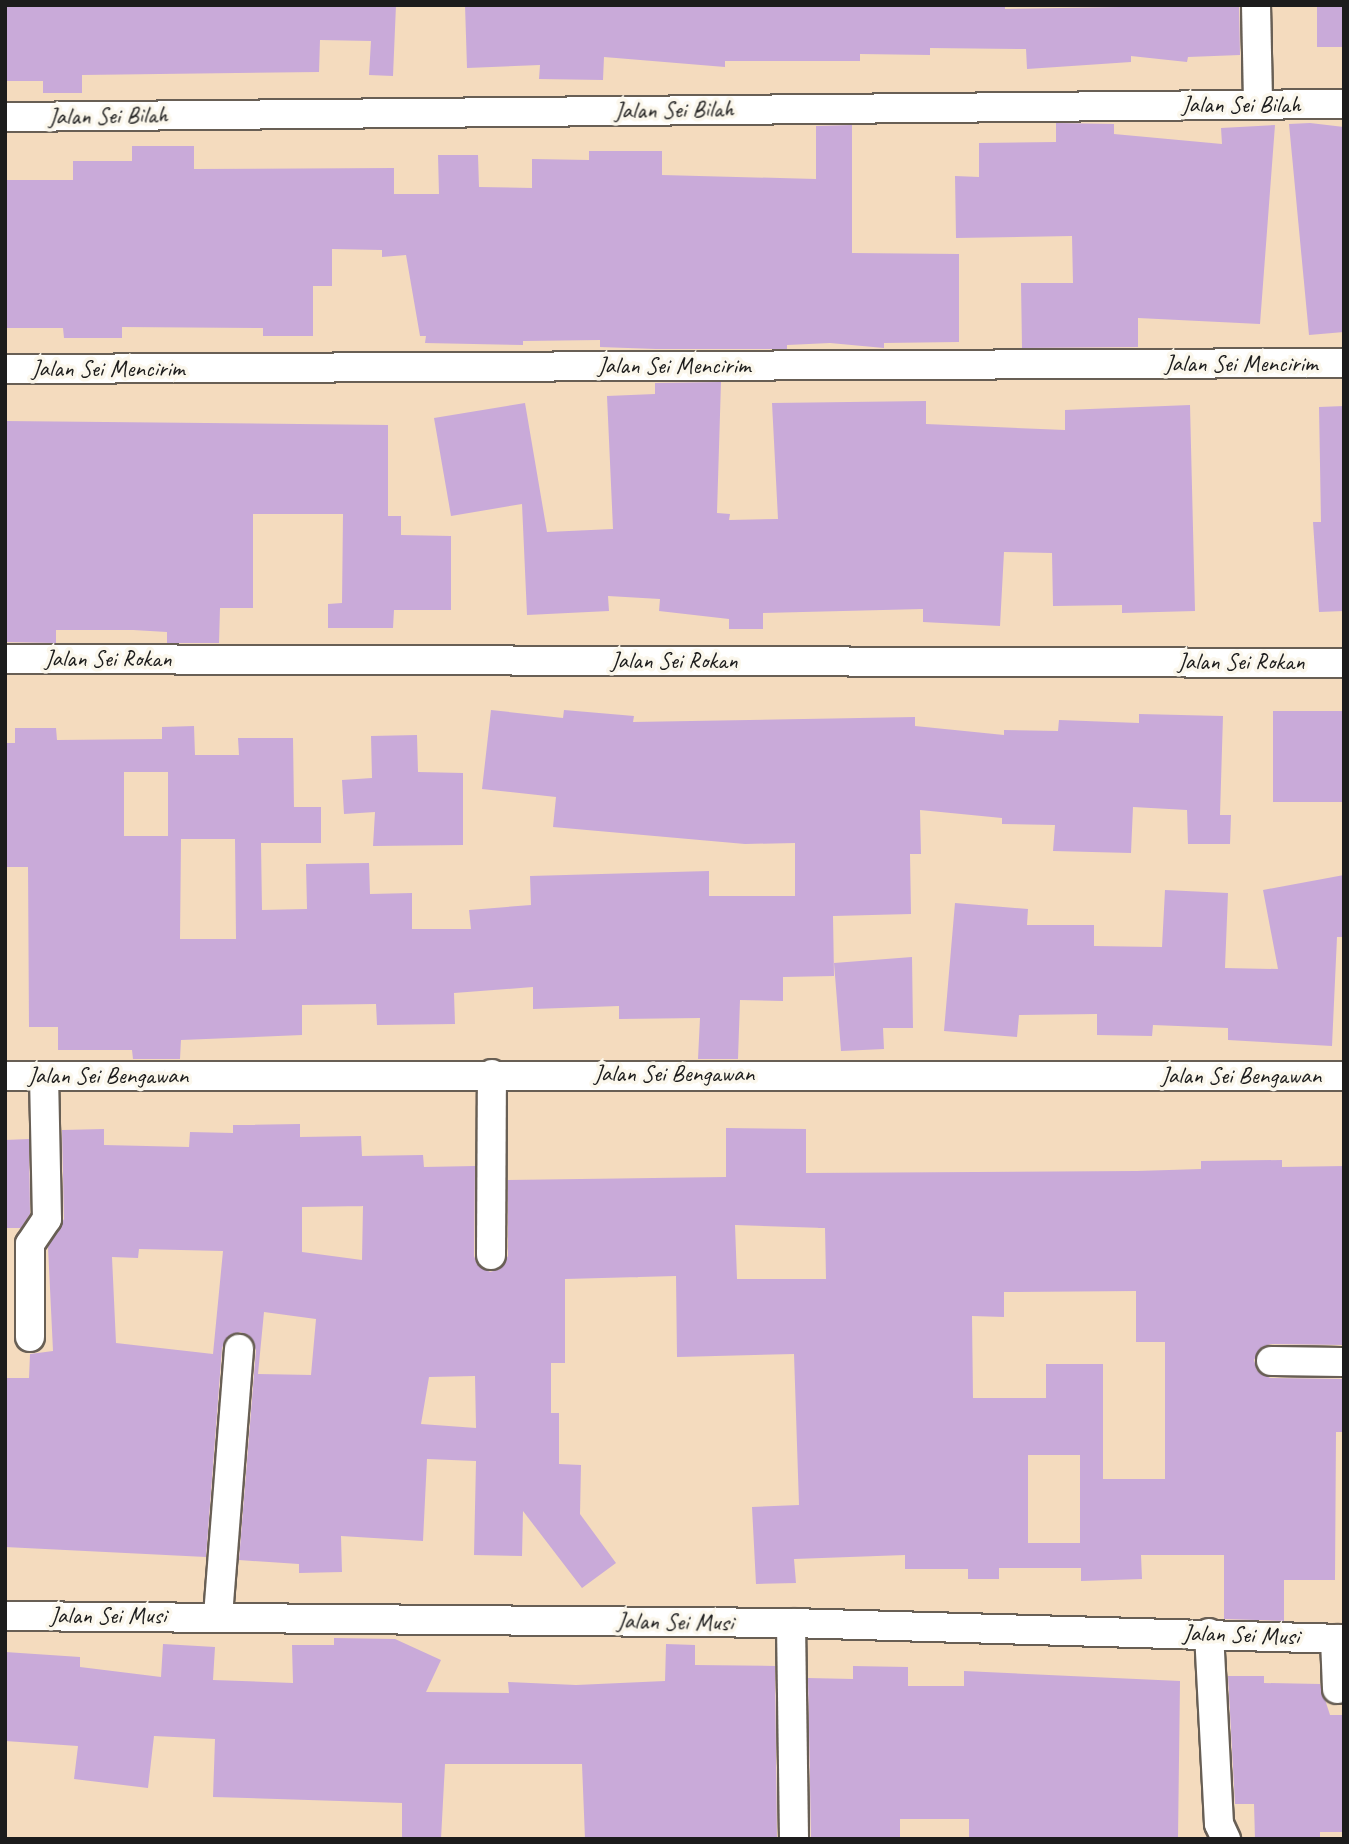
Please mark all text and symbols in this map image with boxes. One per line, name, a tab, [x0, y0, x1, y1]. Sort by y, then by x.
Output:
street label: Jalan Sei Bilah	[1182, 91, 1300, 119]
street label: Jalan Sei Bilah	[614, 95, 734, 125]
street label: Jalan Sei Bilah	[48, 101, 168, 131]
street label: Jalan Sei Mencirim	[1165, 350, 1317, 378]
street label: Jalan Sei Mencirim	[598, 352, 750, 380]
street label: Jalan Sei Mencirim	[32, 355, 184, 383]
street label: Jalan Sei Rokan	[44, 645, 172, 673]
street label: Jalan Sei Rokan	[610, 647, 738, 675]
street label: Jalan Sei Rokan	[1177, 648, 1305, 676]
street label: Jalan Sei Bengawan	[594, 1060, 754, 1088]
street label: Jalan Sei Bengawan	[28, 1062, 188, 1090]
street label: Jalan Sei Bengawan	[1161, 1062, 1321, 1090]
street label: Jalan Sei Musi	[50, 1602, 166, 1630]
street label: Jalan Sei Musi	[617, 1607, 733, 1637]
street label: Jalan Sei Musi	[1183, 1619, 1299, 1651]

